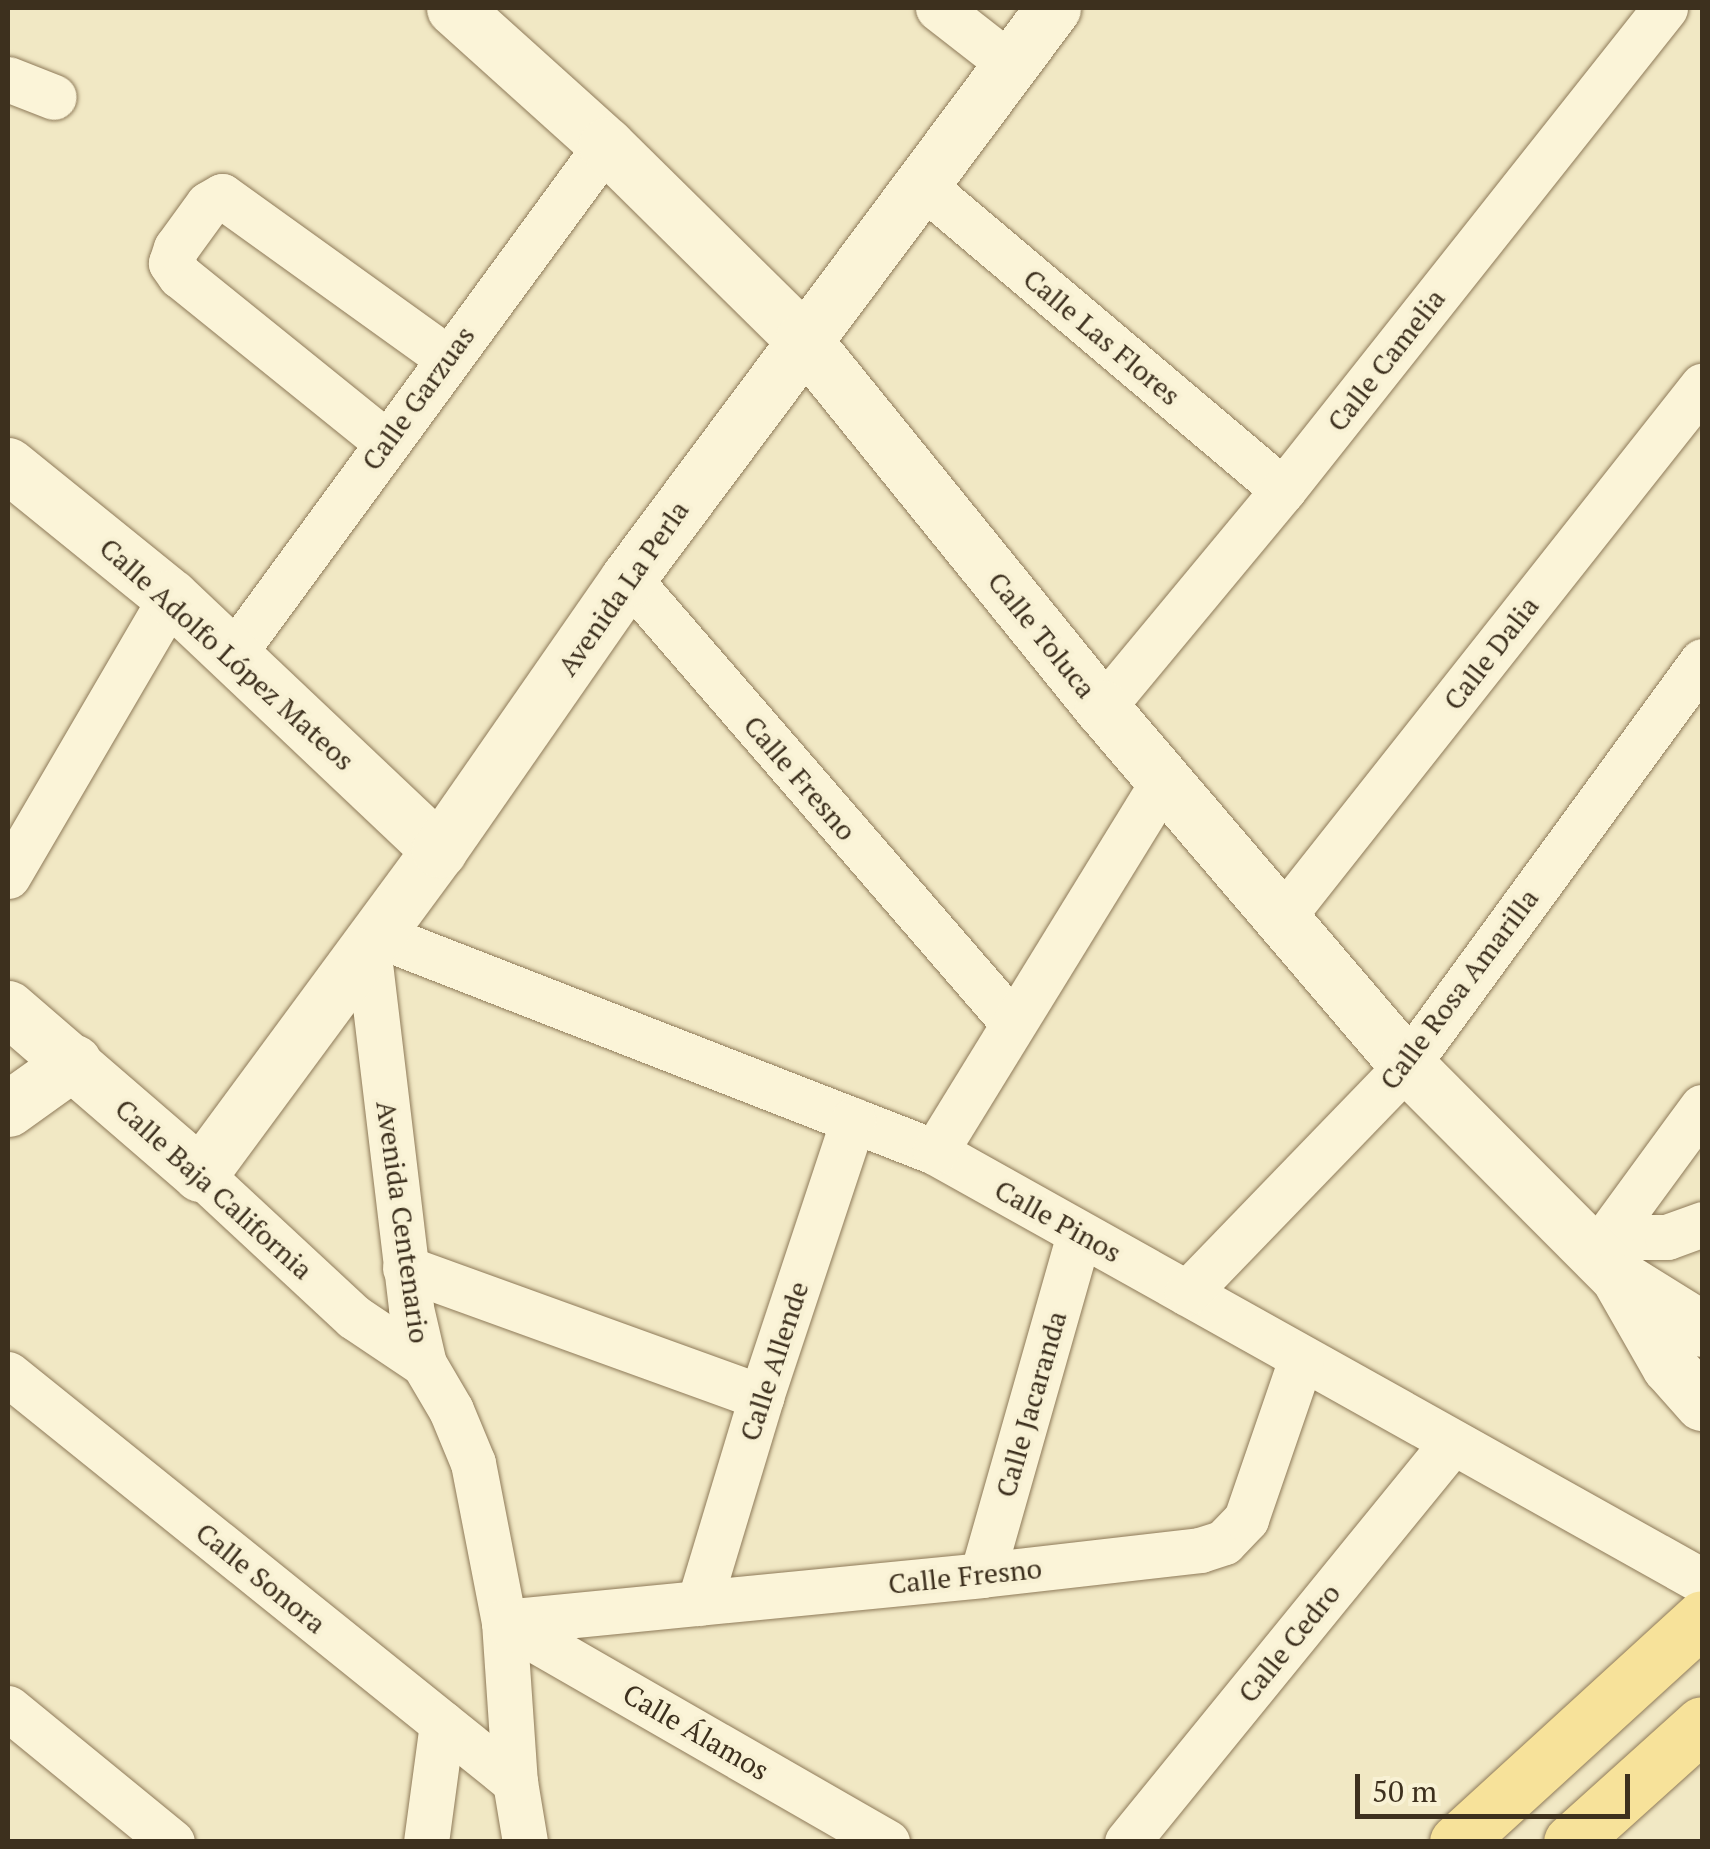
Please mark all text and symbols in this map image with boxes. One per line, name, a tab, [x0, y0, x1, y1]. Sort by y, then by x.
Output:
street label: Calle Las Flores	[1017, 262, 1187, 412]
street label: Calle Camelia	[1320, 282, 1452, 438]
street label: Calle Garzuas	[354, 319, 482, 477]
street label: Avenida La Perla	[550, 494, 696, 682]
street label: Calle Adolfo López Mateos	[93, 531, 361, 777]
street label: Calle Toluca	[981, 565, 1103, 705]
street label: Calle Dalia	[1436, 590, 1546, 716]
street label: Calle Fresno	[737, 709, 863, 847]
street label: Calle Rosa Amarilla	[1372, 882, 1546, 1096]
street label: Calle Baja California	[108, 1092, 320, 1286]
street label: Avenida Centenario	[369, 1099, 437, 1345]
street label: Calle Pinos	[989, 1173, 1127, 1269]
street label: Calle Allende	[732, 1277, 816, 1445]
street label: Calle Jacaranda	[988, 1307, 1074, 1501]
street label: Calle Sonora	[189, 1515, 333, 1641]
street label: Calle Fresno	[887, 1551, 1043, 1601]
street label: Calle Cedro	[1231, 1577, 1347, 1709]
street label: Calle Álamos	[617, 1677, 775, 1787]
scale bar	[1360, 1754, 1635, 1816]
text: 50 m	[1372, 1771, 1437, 1811]

